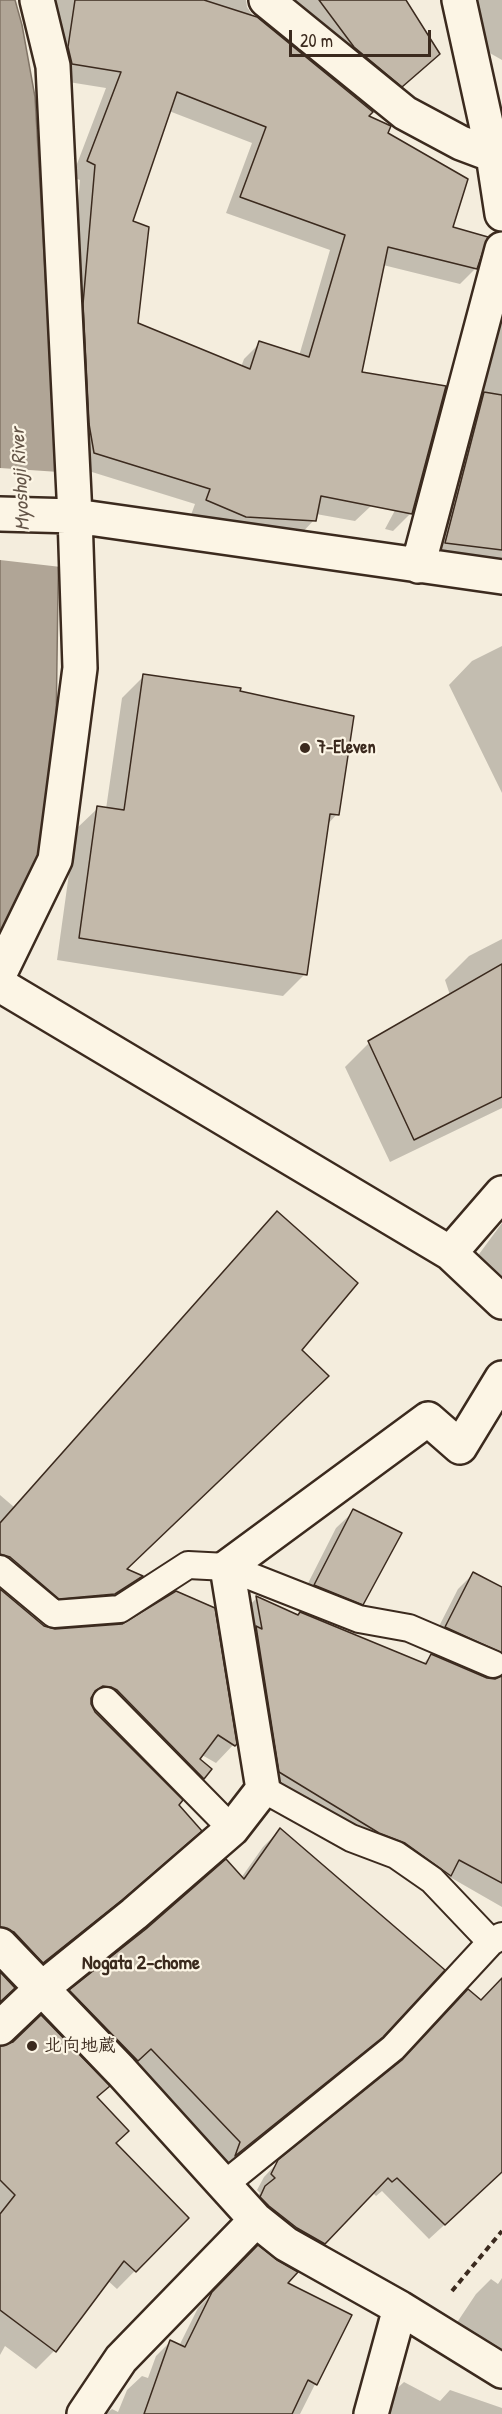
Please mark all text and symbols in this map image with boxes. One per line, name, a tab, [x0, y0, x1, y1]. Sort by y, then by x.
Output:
scale bar	[292, 18, 434, 56]
text: 20 m	[300, 28, 333, 53]
water label: Myoshoji River	[6, 427, 36, 531]
place label: 7-Eleven	[317, 737, 376, 759]
marker: 7-Eleven	[298, 741, 312, 755]
district label: Nogata 2-chome	[82, 1952, 200, 1976]
place label: 北向地蔵	[44, 2035, 116, 2057]
marker: 北向地蔵	[25, 2039, 39, 2053]

